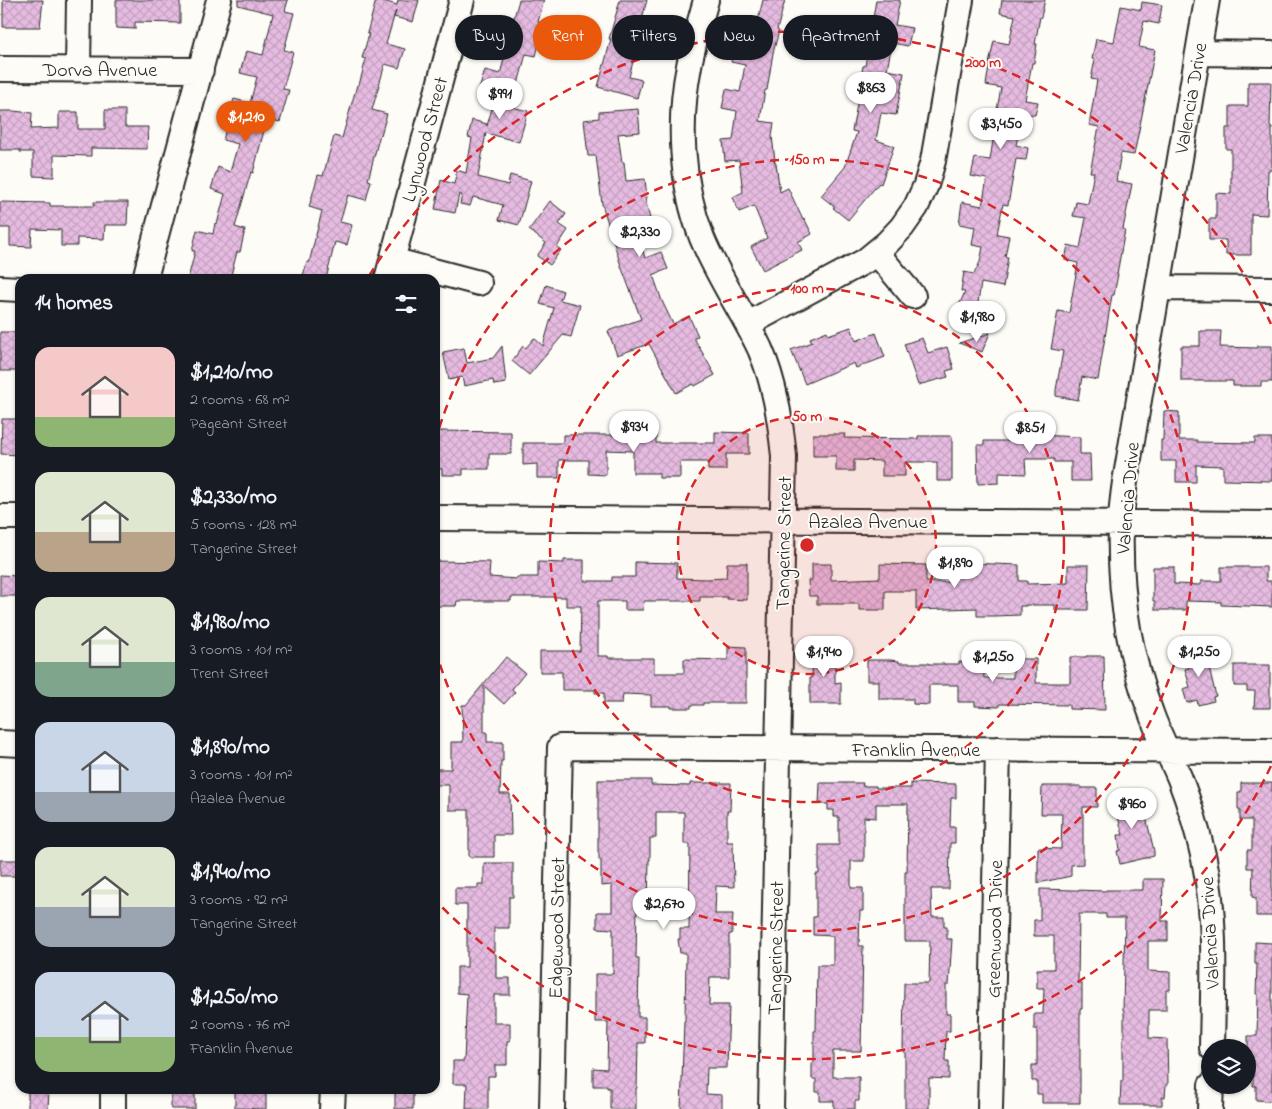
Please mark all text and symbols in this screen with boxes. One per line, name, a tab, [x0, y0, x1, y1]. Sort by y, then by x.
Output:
chip: Buy	[455, 15, 523, 60]
chip: Rent	[533, 15, 602, 60]
chip: Filters	[612, 15, 695, 60]
chip: New	[705, 15, 773, 60]
chip: Apartment	[783, 15, 898, 60]
street label: Valencia Drive	[1168, 41, 1217, 157]
text: 200 m	[964, 52, 1001, 74]
street label: Dorva Avenue	[42, 57, 157, 86]
pin: $863	[841, 72, 901, 114]
street label: Lynwood Street	[396, 73, 457, 206]
text: $863	[856, 76, 886, 100]
pin: $991	[470, 78, 530, 120]
text: $991	[488, 82, 512, 106]
pin: $1,210	[205, 100, 287, 143]
text: $1,210	[227, 105, 265, 129]
pin: $3,450	[960, 108, 1042, 150]
text: $3,450	[980, 112, 1022, 136]
text: 150 m	[789, 149, 825, 171]
pin: $2,330	[599, 216, 681, 258]
text: $2,330	[620, 220, 660, 244]
text: 100 m	[790, 278, 824, 300]
text: 14 homes	[35, 289, 113, 319]
icon: filters	[392, 290, 420, 318]
pin: $1,980	[936, 300, 1018, 343]
text: $1,980	[959, 305, 995, 329]
text: $1,210/mo	[190, 358, 273, 388]
icon: home	[75, 367, 135, 427]
text: 2 rooms · 68 m²	[190, 388, 290, 412]
text: 50 m	[792, 406, 823, 428]
pin: $934	[604, 410, 664, 453]
text: Pageant Street	[190, 412, 288, 436]
pin: $851	[1000, 412, 1060, 454]
text: $934	[620, 415, 648, 439]
text: $851	[1015, 416, 1045, 440]
street label: Valencia Drive	[1110, 441, 1149, 556]
street label: Tangerine Street	[770, 475, 802, 610]
text: $2,330/mo	[190, 483, 277, 513]
icon: home	[75, 492, 135, 552]
street label: Azalea Avenue	[808, 509, 928, 538]
text: 5 rooms · 128 m²	[190, 513, 297, 537]
centre of rings	[798, 536, 816, 554]
text: Tangerine Street	[190, 537, 297, 561]
pin: $1,890	[914, 546, 996, 589]
text: $1,890	[937, 551, 973, 575]
text: $1,980/mo	[190, 608, 270, 638]
icon: home	[75, 617, 135, 677]
pin: $1,940	[783, 636, 865, 678]
pin: $1,250	[1158, 636, 1240, 678]
text: 3 rooms · 101 m²	[190, 638, 292, 662]
text: $1,940	[806, 640, 842, 664]
pin: $1,250	[952, 640, 1034, 683]
text: $1,250	[1178, 640, 1220, 664]
text: $1,250	[972, 645, 1014, 669]
text: Trent Street	[190, 662, 269, 686]
text: $1,890/mo	[190, 733, 270, 763]
street label: Franklin Avenue	[851, 737, 980, 766]
icon: home	[75, 742, 135, 802]
text: 3 rooms · 101 m²	[190, 763, 292, 787]
text: Azalea Avenue	[190, 787, 286, 811]
pin: $960	[1102, 788, 1162, 830]
text: $960	[1118, 792, 1146, 816]
street label: Edgewood Street	[543, 857, 575, 999]
text: $1,940/mo	[190, 858, 271, 888]
street label: Greenwood Drive	[981, 860, 1012, 998]
icon: home	[75, 867, 135, 927]
street label: Valencia Drive	[1194, 876, 1229, 991]
street label: Tangerine Street	[762, 880, 794, 1015]
text: 3 rooms · 92 m²	[190, 888, 288, 912]
pin: $2,670	[623, 888, 705, 930]
text: $2,670	[644, 892, 684, 916]
text: Tangerine Street	[190, 912, 297, 936]
text: $1,250/mo	[190, 983, 278, 1013]
icon: home	[75, 992, 135, 1052]
text: 2 rooms · 76 m²	[190, 1013, 290, 1037]
text: Franklin Avenue	[190, 1037, 293, 1061]
map controls	[1201, 1039, 1256, 1094]
button: layers	[1201, 1039, 1256, 1094]

